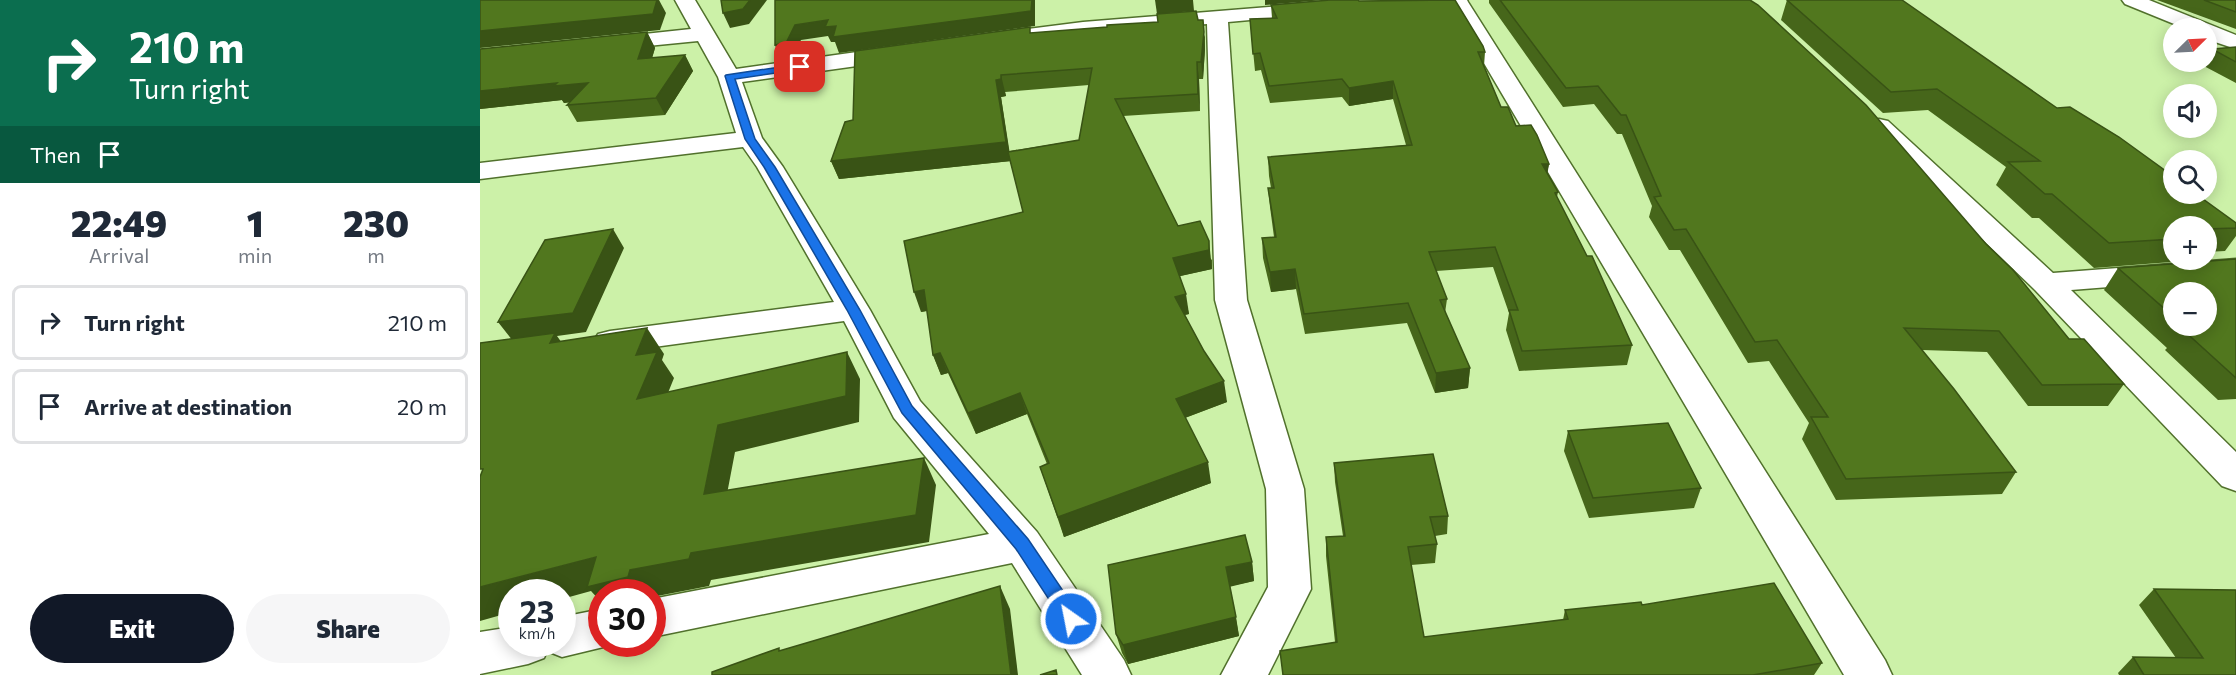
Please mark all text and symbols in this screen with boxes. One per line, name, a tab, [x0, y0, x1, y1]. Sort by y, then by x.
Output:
north arrow	[2163, 18, 2217, 72]
map controls	[2163, 18, 2217, 336]
text: 210 m	[129, 20, 244, 72]
icon: right	[30, 24, 108, 102]
pin	[774, 41, 825, 92]
icon: arrive	[783, 50, 816, 83]
text: Turn right	[129, 72, 249, 105]
button: sound	[2163, 84, 2217, 138]
icon: arrive	[93, 138, 126, 171]
text: Then	[30, 141, 81, 168]
button: search	[2163, 150, 2217, 204]
text: 22:49	[71, 200, 167, 244]
text: 1	[247, 200, 264, 244]
text: 230	[343, 200, 409, 244]
button: +	[2163, 216, 2217, 270]
text: Arrival	[89, 243, 149, 267]
text: min	[238, 243, 272, 267]
text: m	[367, 243, 385, 267]
button: −	[2163, 282, 2217, 336]
icon: right	[33, 306, 66, 339]
text: Turn right	[84, 309, 185, 336]
text: 210 m	[388, 309, 447, 336]
icon: arrive	[33, 390, 66, 423]
text: Arrive at destination	[84, 393, 292, 420]
text: 20 m	[397, 393, 447, 420]
speed limit sign: 30	[588, 579, 666, 657]
position arrow	[1039, 587, 1103, 651]
text: 23	[520, 592, 554, 629]
button: Exit	[30, 594, 234, 663]
button: Share	[246, 594, 450, 663]
text: km/h	[519, 624, 555, 642]

